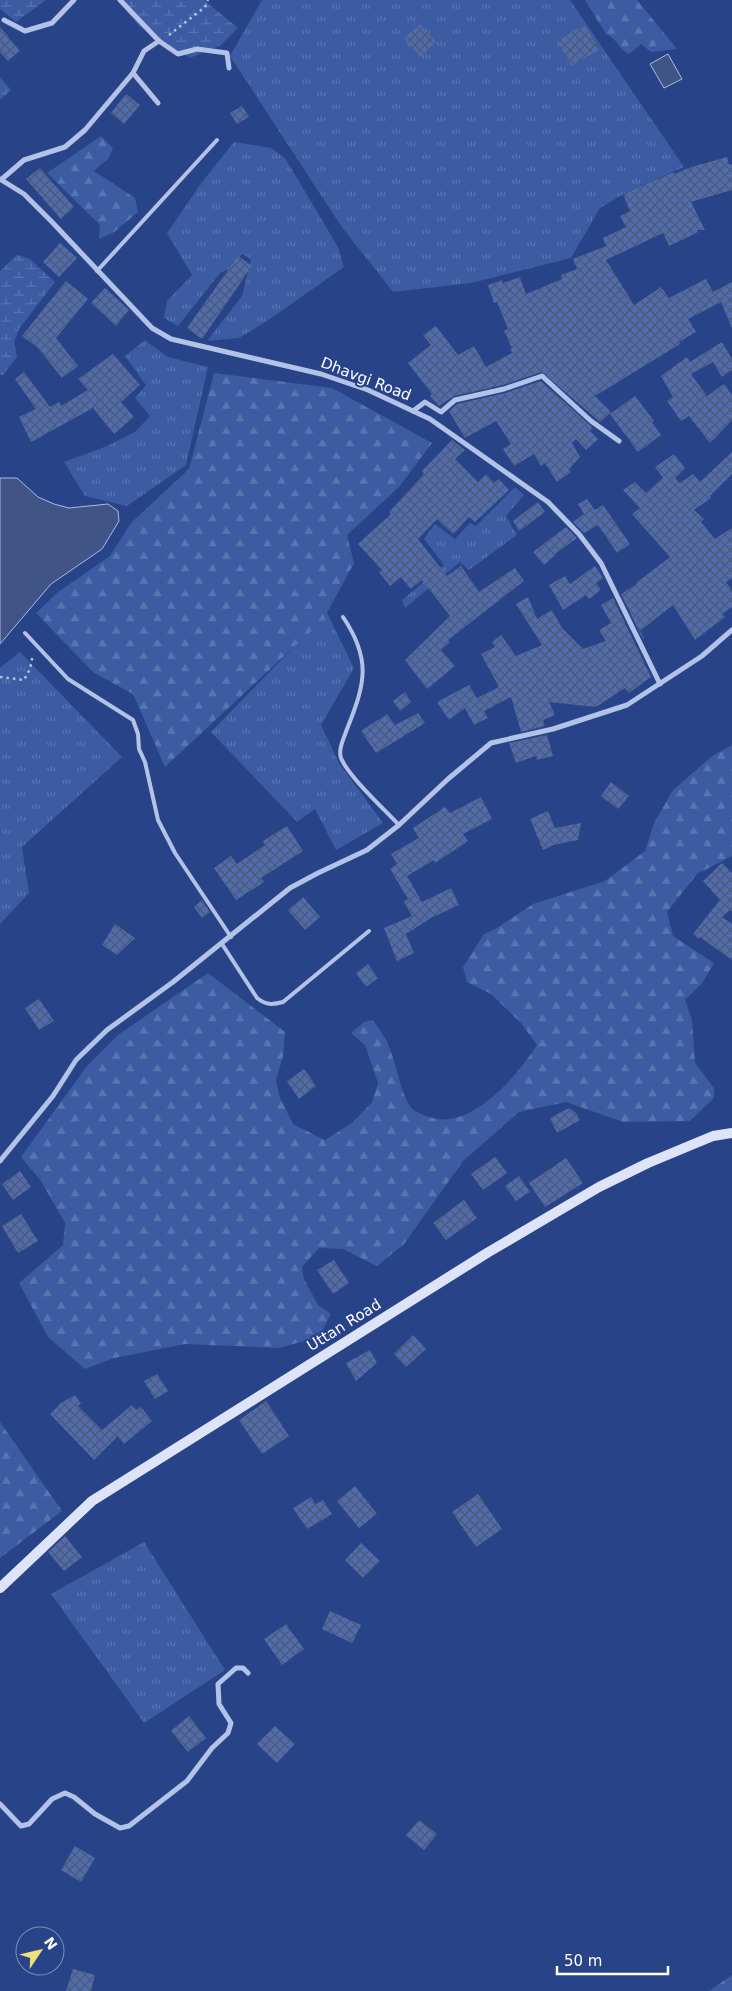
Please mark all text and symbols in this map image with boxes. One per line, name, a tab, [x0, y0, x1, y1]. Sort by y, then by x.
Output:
street label: Dhavgi Road	[318, 354, 414, 404]
street label: Uttan Road	[304, 1295, 384, 1355]
north arrow	[15, 1926, 65, 1976]
text: N	[41, 1934, 61, 1953]
scale bar	[557, 1944, 668, 1976]
text: 50 m	[564, 1952, 602, 1970]

